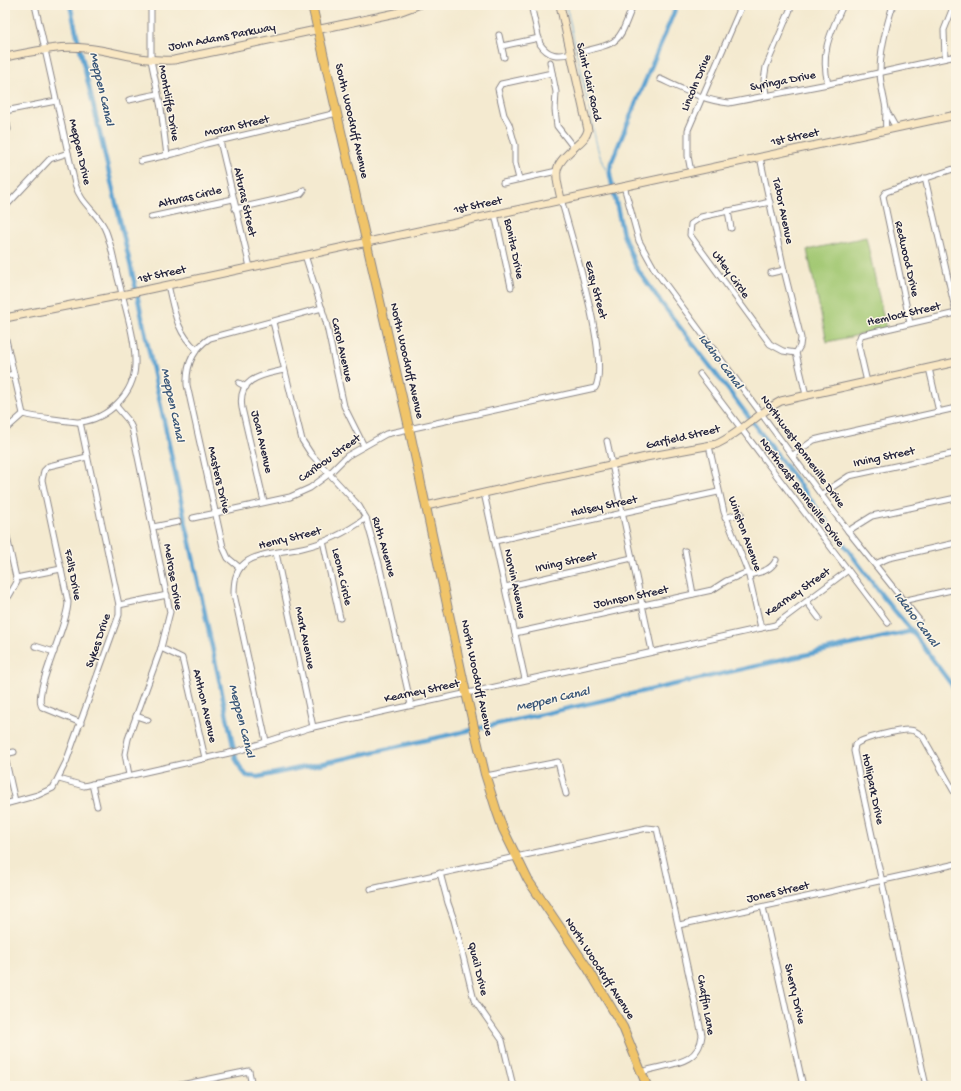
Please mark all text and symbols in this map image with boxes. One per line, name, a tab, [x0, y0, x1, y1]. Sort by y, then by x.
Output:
street label: John Adams Parkway	[167, 21, 277, 55]
street label: Saint Clair Road	[572, 41, 604, 123]
water label: Meppen Canal	[85, 51, 117, 128]
street label: Lincoln Drive	[679, 52, 716, 114]
street label: South Woodruff Avenue	[331, 62, 371, 181]
street label: Montcliffe Drive	[154, 64, 182, 143]
street label: Syringa Drive	[749, 69, 818, 95]
street label: Moran Street	[203, 113, 272, 141]
street label: Meppen Drive	[65, 118, 94, 187]
street label: 1st Street	[769, 126, 821, 150]
street label: Alturas Street	[229, 166, 259, 239]
street label: Tabor Avenue	[768, 176, 796, 246]
street label: Alturas Circle	[157, 184, 224, 212]
street label: 1st Street	[452, 194, 504, 218]
street label: Bonita Drive	[500, 217, 526, 281]
street label: Redwood Drive	[890, 220, 922, 299]
street label: Utley Circle	[708, 248, 752, 302]
street label: Easy Street	[581, 260, 610, 322]
street label: 1st Street	[136, 263, 188, 287]
street label: Hemlock Street	[866, 300, 943, 330]
street label: North Woodruff Avenue	[386, 302, 426, 421]
street label: Carol Avenue	[327, 317, 355, 384]
water label: Idaho Canal	[694, 331, 746, 393]
water label: Meppen Canal	[157, 367, 187, 444]
street label: Northwest Bonneville Drive	[756, 393, 848, 512]
street label: Joan Avenue	[247, 409, 275, 475]
street label: Garfield Street	[645, 422, 722, 453]
street label: Caribou Street	[296, 431, 365, 486]
street label: Northeast Bonneville Drive	[755, 436, 847, 551]
street label: Irving Street	[852, 444, 917, 471]
street label: Masters Drive	[204, 445, 233, 516]
street label: Halsey Street	[570, 493, 640, 521]
street label: Winston Avenue	[724, 495, 764, 574]
street label: Ruth Avenue	[368, 515, 399, 580]
street label: Henry Street	[257, 524, 324, 554]
street label: Melrose Drive	[159, 543, 185, 612]
street label: Falls Drive	[60, 547, 84, 602]
street label: Leona Circle	[328, 547, 355, 608]
street label: Norvin Avenue	[500, 548, 528, 621]
street label: Irving Street	[534, 549, 599, 576]
street label: Kearney Street	[763, 565, 834, 621]
street label: Johnson Street	[592, 583, 671, 613]
water label: Idaho Canal	[890, 589, 942, 651]
street label: Mark Avenue	[291, 605, 318, 671]
street label: Sykes Drive	[83, 611, 115, 670]
street label: North Woodruff Avenue	[457, 619, 495, 738]
street label: Anthon Avenue	[189, 668, 219, 745]
street label: Kearney Street	[383, 677, 462, 707]
water label: Meppen Canal	[225, 683, 258, 760]
water label: Meppen Canal	[515, 684, 592, 716]
street label: Hollipark Drive	[858, 752, 887, 827]
street label: Jones Street	[745, 879, 812, 907]
street label: North Woodruff Avenue	[561, 916, 638, 1023]
street label: Quail Drive	[464, 941, 491, 998]
street label: Sherry Drive	[780, 962, 808, 1026]
street label: Chaffin Lane	[693, 974, 717, 1037]

